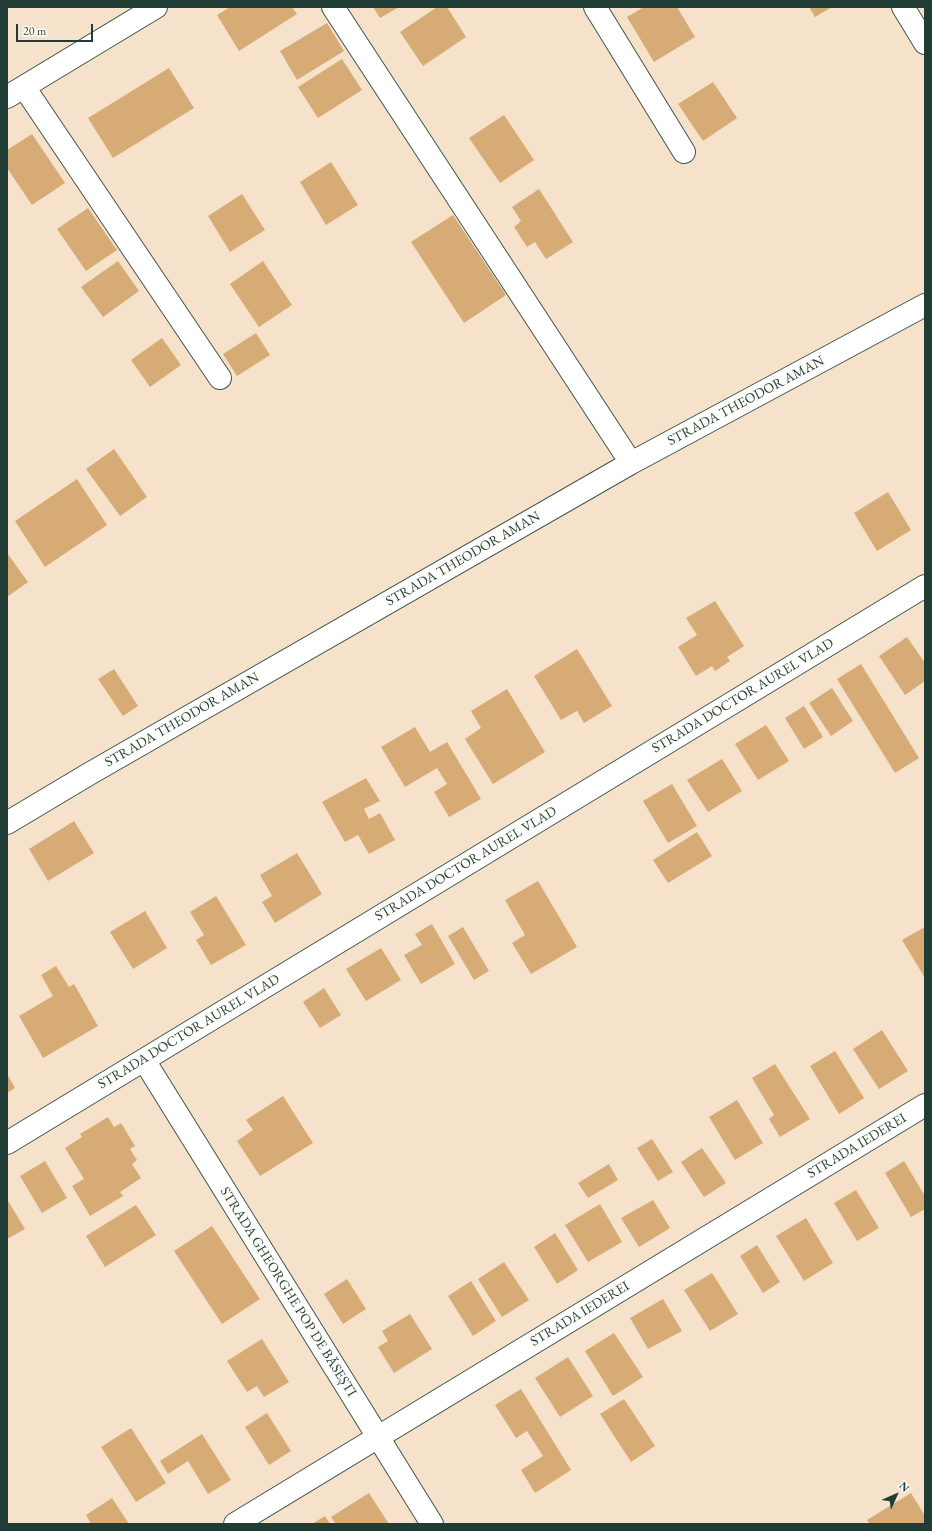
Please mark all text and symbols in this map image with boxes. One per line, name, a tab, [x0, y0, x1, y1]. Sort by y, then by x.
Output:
scale bar	[18, 16, 95, 42]
text: 20 m	[23, 23, 46, 39]
street label: STRADA THEODOR AMAN	[665, 352, 827, 450]
street label: STRADA THEODOR AMAN	[383, 508, 543, 610]
street label: STRADA DOCTOR AUREL VLAD	[649, 635, 837, 757]
street label: STRADA THEODOR AMAN	[102, 669, 262, 771]
street label: STRADA DOCTOR AUREL VLAD	[372, 803, 560, 925]
street label: STRADA DOCTOR AUREL VLAD	[95, 971, 283, 1093]
street label: STRADA IEDEREI	[804, 1110, 910, 1182]
street label: STRADA GHEORGHE POP DE BĂSEȘTI	[216, 1184, 360, 1400]
street label: STRADA IEDEREI	[527, 1278, 633, 1350]
north arrow	[876, 1475, 916, 1515]
text: N	[896, 1478, 913, 1495]

